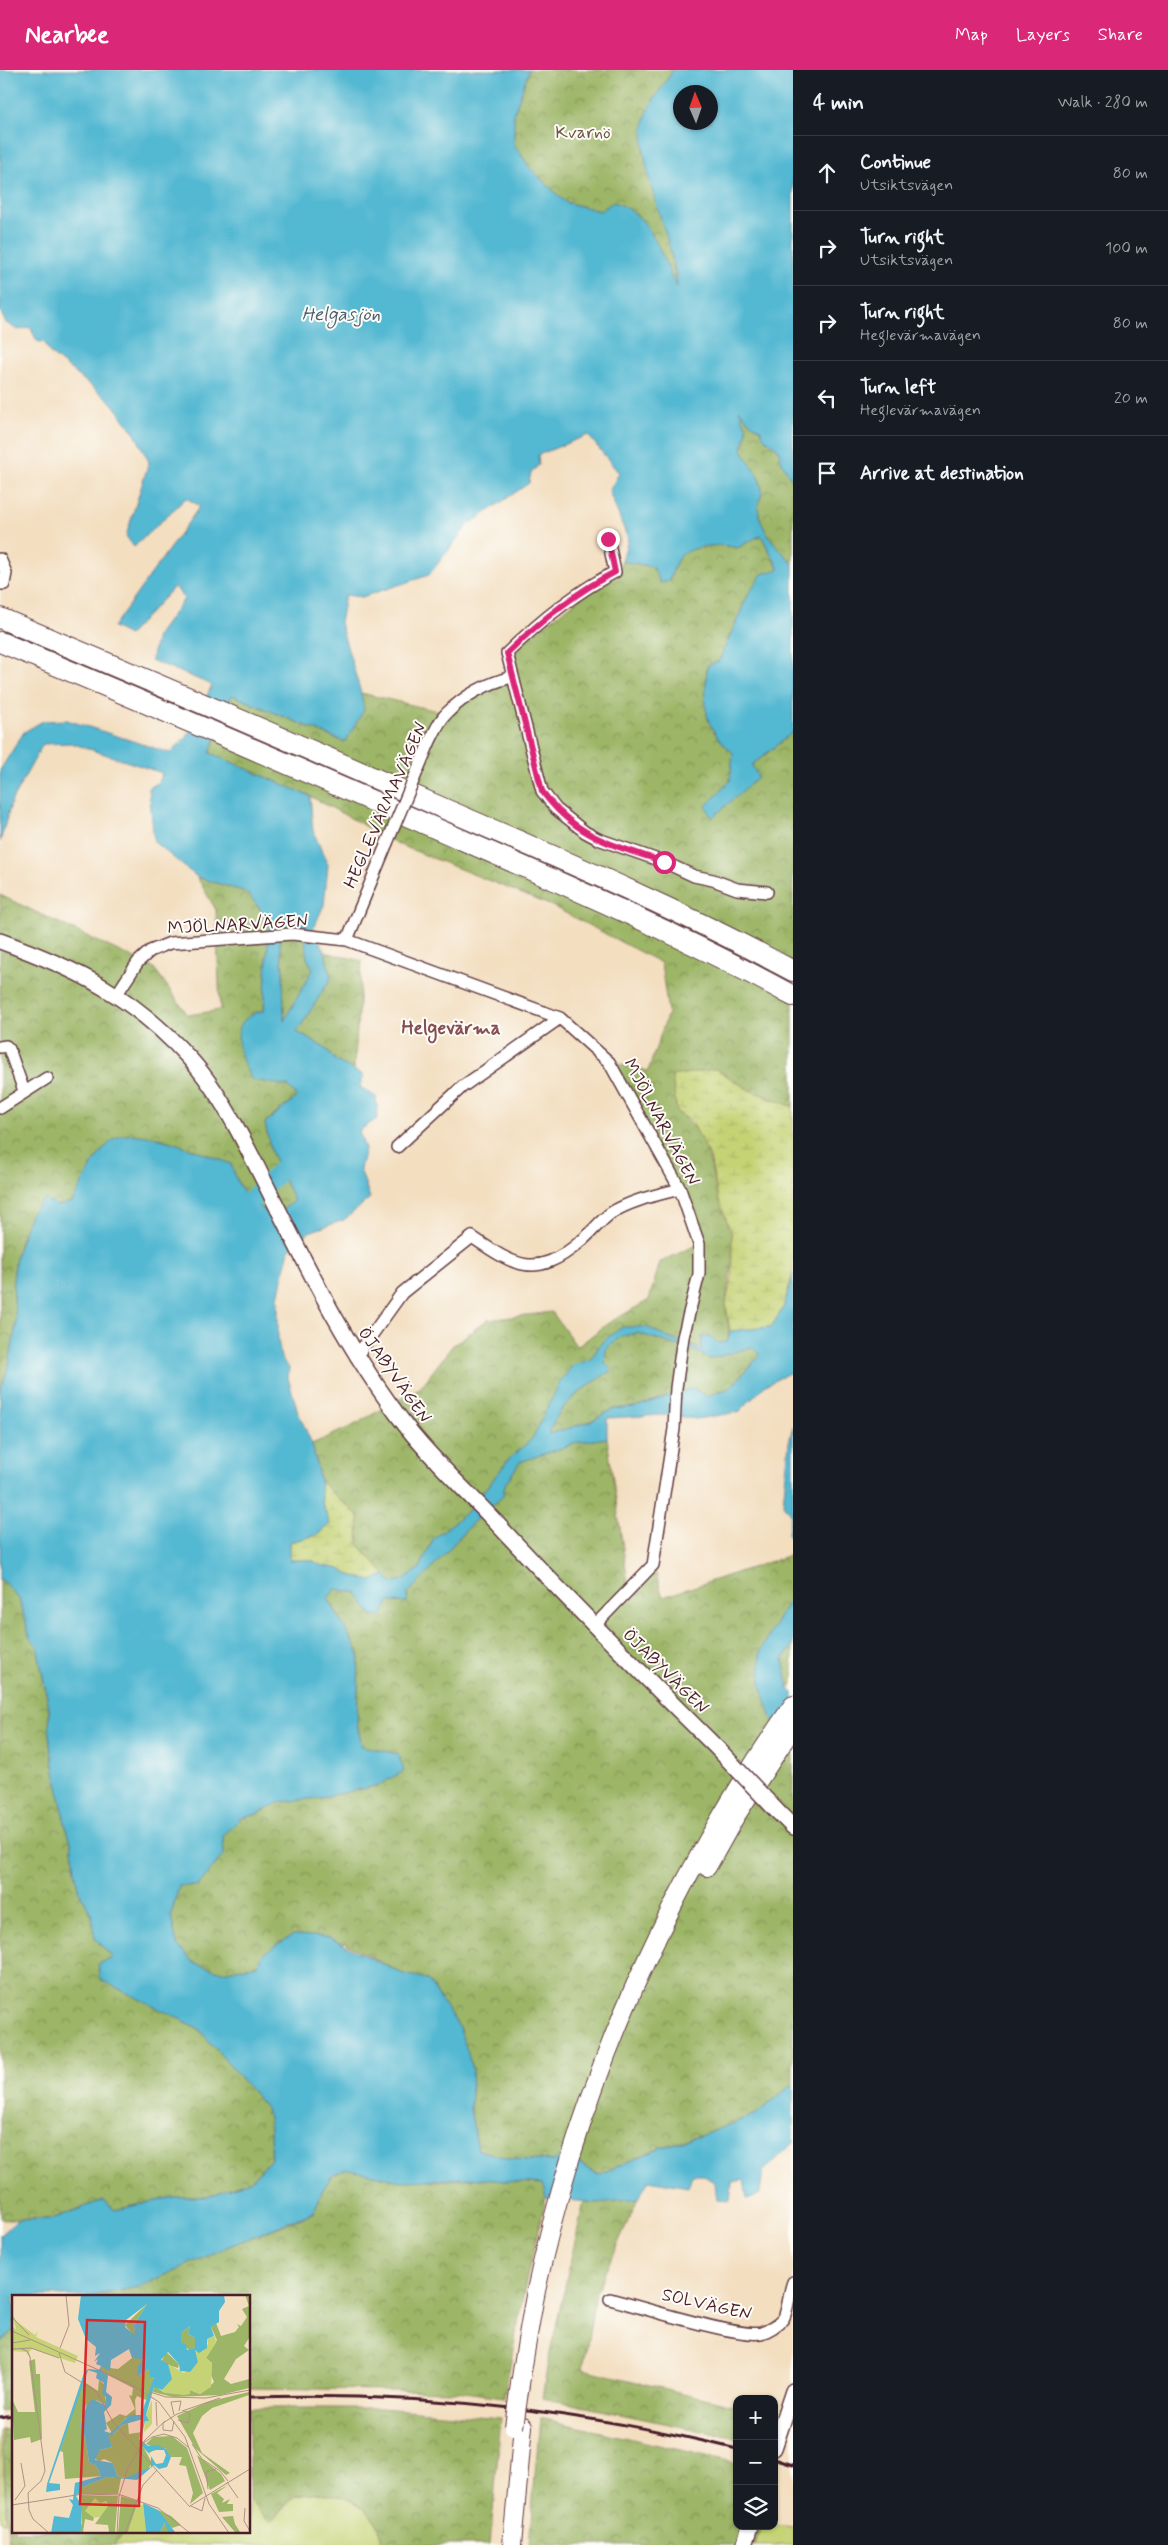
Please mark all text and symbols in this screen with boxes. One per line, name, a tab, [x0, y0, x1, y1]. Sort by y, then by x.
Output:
text: Nearbee	[25, 20, 109, 51]
text: Map	[955, 23, 988, 47]
text: Layers	[1016, 23, 1070, 47]
text: Share	[1098, 23, 1143, 47]
north arrow	[673, 85, 718, 130]
text: 4 min	[813, 89, 864, 117]
text: Walk · 280 m	[1058, 92, 1148, 113]
park label: Kvarnö	[555, 121, 611, 145]
text: Continue	[860, 150, 931, 175]
icon: ahead	[813, 159, 841, 187]
text: 80 m	[1113, 163, 1148, 184]
text: Utsiktsvägen	[860, 175, 953, 196]
text: Turn right	[860, 225, 944, 250]
icon: right	[813, 234, 841, 262]
text: 100 m	[1105, 238, 1148, 259]
text: Utsiktsvägen	[860, 250, 953, 271]
text: Turn right	[860, 300, 944, 325]
water label: Helgasjön	[302, 302, 380, 329]
icon: right	[813, 309, 841, 337]
text: 80 m	[1113, 313, 1148, 334]
text: Heglevärmavägen	[860, 325, 981, 346]
text: Turn left	[860, 375, 936, 400]
icon: left	[813, 384, 841, 412]
text: 20 m	[1114, 388, 1148, 409]
text: Heglevärmavägen	[860, 400, 981, 421]
icon: arrive	[813, 459, 841, 487]
text: Arrive at destination	[860, 461, 1024, 486]
route end	[597, 528, 620, 551]
street label: HEGLEVÄRMAVÄGEN	[338, 719, 433, 892]
route start	[653, 851, 676, 874]
street label: MJÖLNARVÄGEN	[167, 909, 309, 941]
district label: Helgevärma	[402, 1016, 501, 1044]
street label: MJÖLNARVÄGEN	[617, 1055, 705, 1190]
street label: ÖJABYVÄGEN	[352, 1323, 436, 1429]
street label: ÖJABYVÄGEN	[617, 1623, 714, 1720]
street label: SOLVÄGEN	[659, 2283, 754, 2327]
inset map	[12, 2295, 250, 2532]
map controls	[733, 2395, 778, 2530]
button: +	[733, 2395, 778, 2440]
button: −	[733, 2440, 778, 2485]
button: layers	[733, 2485, 778, 2530]

